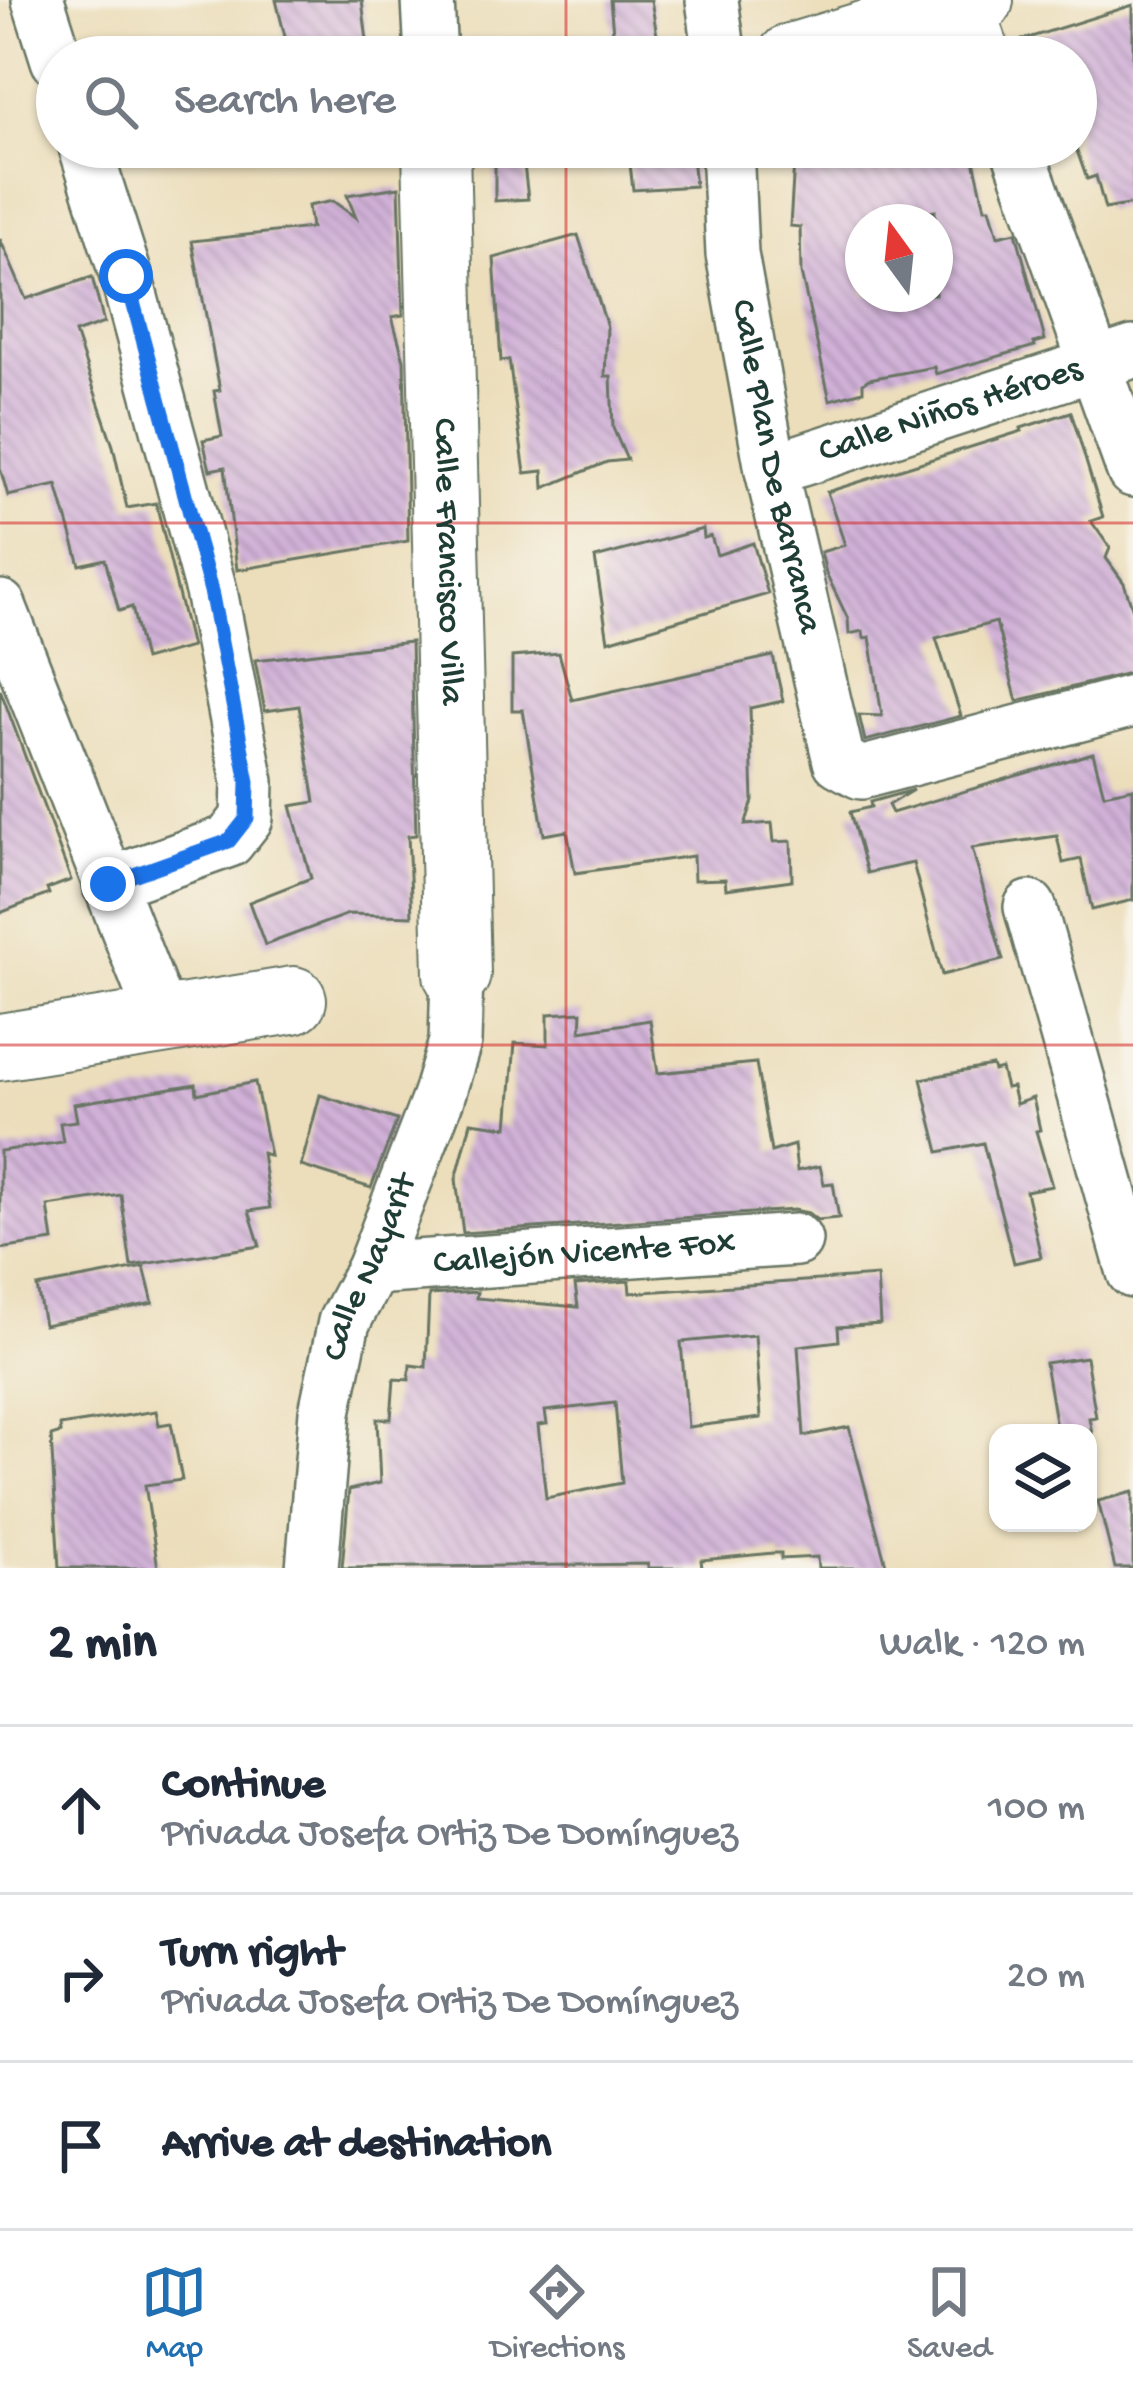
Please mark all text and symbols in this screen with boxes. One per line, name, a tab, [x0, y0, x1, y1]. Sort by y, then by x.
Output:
search box	[36, 36, 1097, 168]
icon: search	[78, 69, 144, 135]
text: Search here	[174, 76, 396, 129]
north arrow	[845, 204, 953, 312]
route start	[99, 249, 153, 303]
street label: Calle Plan De Barranca	[719, 296, 830, 639]
street label: Calle Niños Héroes	[814, 348, 1089, 474]
street label: Calle Francisco Villa	[421, 417, 472, 707]
route end	[81, 857, 135, 911]
street label: Calle Nayarit	[315, 1165, 429, 1365]
street label: Callejón Vicente Fox	[432, 1223, 737, 1286]
map controls	[989, 1424, 1097, 1532]
button: layers	[989, 1424, 1097, 1532]
text: 2 min	[48, 1616, 157, 1676]
text: Walk · 120 m	[880, 1623, 1085, 1669]
text: Continue	[162, 1760, 325, 1813]
icon: ahead	[48, 1777, 114, 1843]
text: 100 m	[988, 1787, 1085, 1833]
text: Privada Josefa Ortiz De Domínguez	[162, 1813, 738, 1859]
text: Turn right	[162, 1928, 342, 1981]
icon: right	[48, 1945, 114, 2011]
text: 20 m	[1007, 1955, 1085, 2001]
text: Privada Josefa Ortiz De Domínguez	[162, 1981, 738, 2027]
icon: arrive	[48, 2113, 114, 2179]
text: Arrive at destination	[162, 2119, 551, 2172]
tab: Map	[141, 2259, 207, 2369]
tab: Directions	[490, 2259, 624, 2369]
tab: Saved	[907, 2259, 992, 2369]

